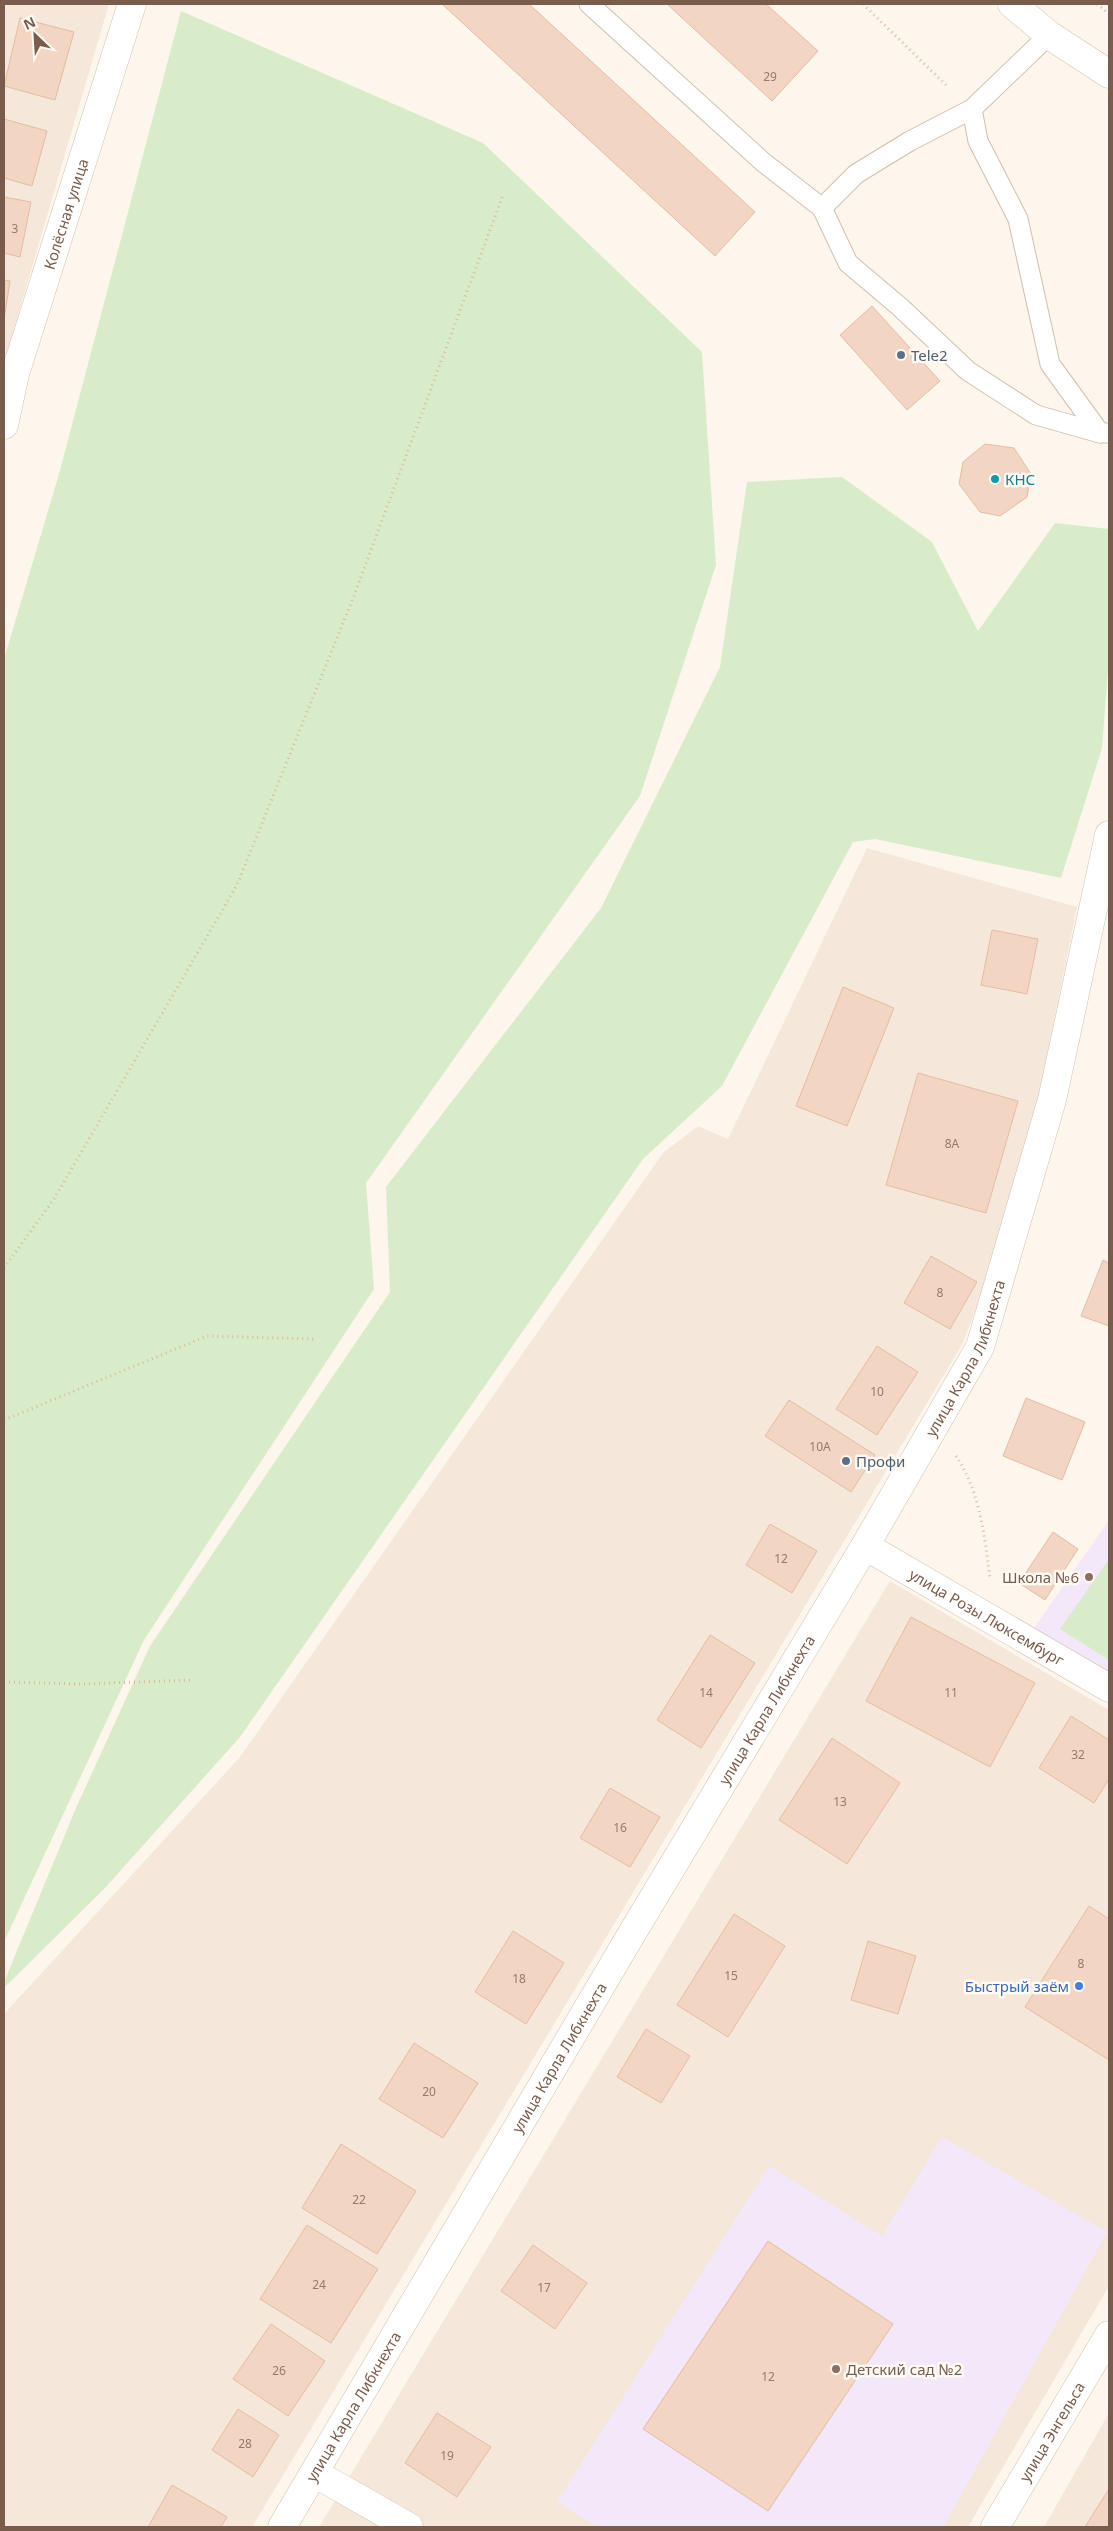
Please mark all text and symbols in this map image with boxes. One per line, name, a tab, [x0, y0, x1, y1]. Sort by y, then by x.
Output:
north arrow	[10, 10, 60, 60]
text: N	[20, 12, 38, 34]
house number: 29	[763, 68, 777, 85]
street label: Колёсная улица	[39, 156, 92, 272]
house number: 3	[12, 220, 19, 237]
place label: Tele2	[911, 345, 948, 365]
marker: Tele2	[895, 349, 907, 361]
place label: КНС	[1005, 469, 1035, 489]
marker: КНС	[989, 473, 1001, 485]
house number: 8А	[945, 1135, 960, 1152]
street label: улица Карла Либкнехта	[921, 1277, 1009, 1440]
house number: 8	[937, 1284, 944, 1301]
house number: 10	[870, 1383, 884, 1400]
house number: 10А	[809, 1438, 831, 1455]
place label: Профи	[856, 1451, 905, 1471]
marker: Профи	[840, 1455, 852, 1467]
house number: 12	[774, 1550, 788, 1567]
street label: улица Розы Люксембург	[906, 1564, 1068, 1670]
place label: Школа №6	[1002, 1567, 1079, 1587]
marker: Школа №6	[1083, 1571, 1095, 1583]
street label: улица Карла Либкнехта	[714, 1631, 819, 1788]
house number: 14	[699, 1684, 713, 1701]
house number: 11	[944, 1684, 958, 1701]
house number: 32	[1071, 1746, 1085, 1763]
house number: 13	[833, 1793, 847, 1810]
house number: 16	[613, 1819, 627, 1836]
house number: 8	[1078, 1955, 1085, 1972]
house number: 15	[724, 1967, 738, 1984]
house number: 18	[512, 1970, 526, 1987]
place label: Быстрый заём	[965, 1976, 1069, 1996]
street label: улица Карла Либкнехта	[507, 1979, 611, 2136]
marker: Быстрый заём	[1073, 1980, 1085, 1992]
house number: 20	[422, 2083, 436, 2100]
house number: 22	[352, 2191, 366, 2208]
house number: 24	[312, 2276, 326, 2293]
house number: 17	[537, 2279, 551, 2296]
street label: улица Карла Либкнехта	[301, 2328, 405, 2485]
place label: Детский сад №2	[846, 2359, 962, 2379]
house number: 26	[272, 2362, 286, 2379]
marker: Детский сад №2	[830, 2363, 842, 2375]
house number: 12	[761, 2368, 775, 2385]
street label: улица Энгельса	[1014, 2378, 1089, 2485]
house number: 28	[238, 2435, 252, 2452]
house number: 19	[440, 2447, 454, 2464]

